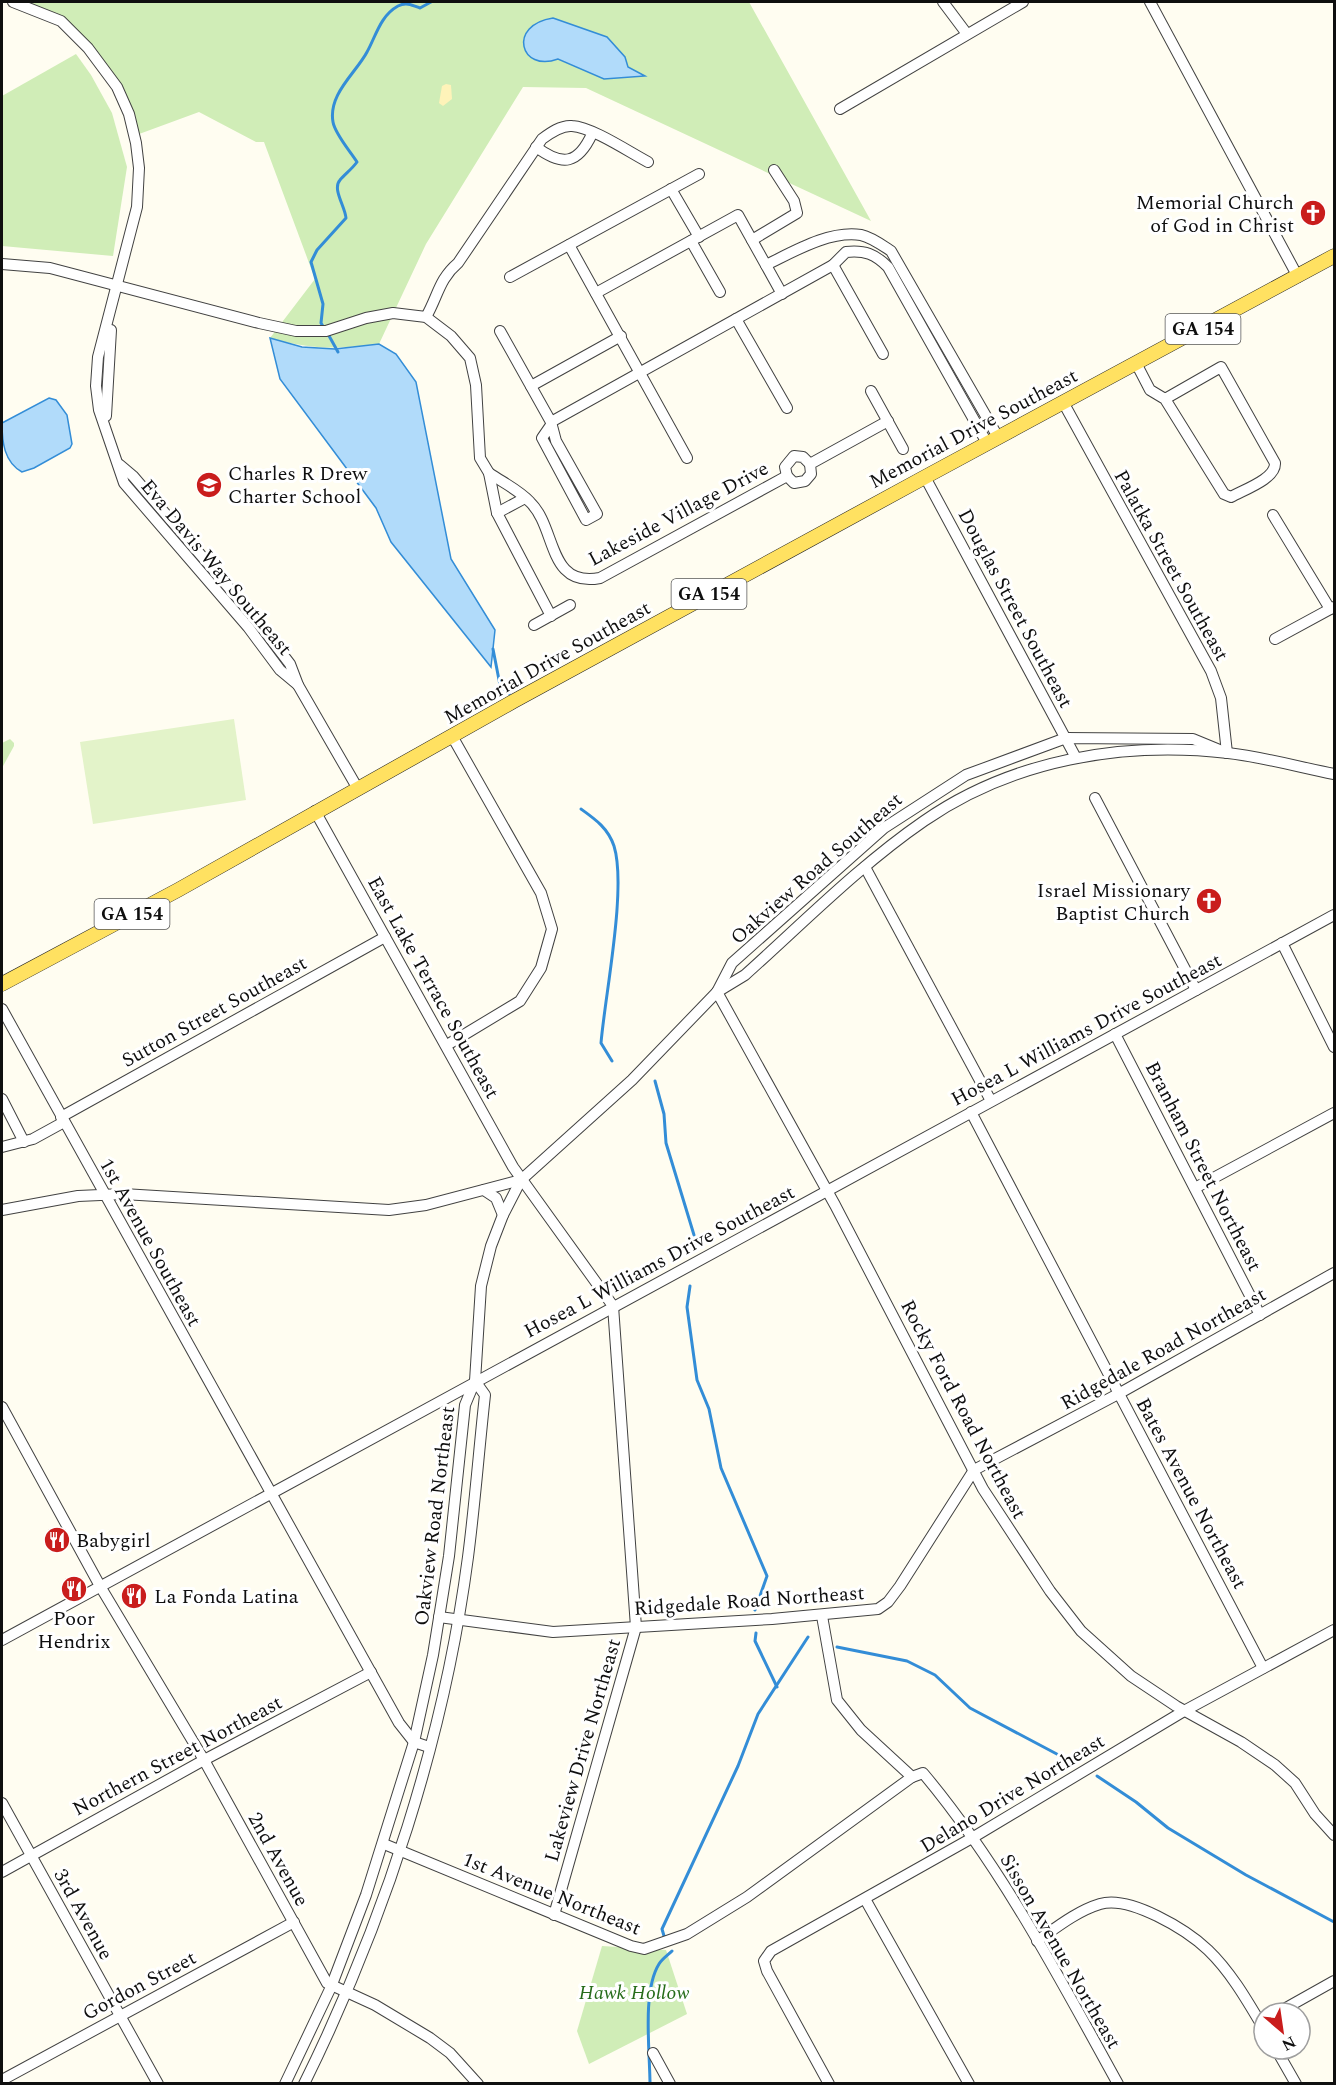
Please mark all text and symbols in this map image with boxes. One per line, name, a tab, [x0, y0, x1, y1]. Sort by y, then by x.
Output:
place label: Memorial Church of God in Christ	[1136, 188, 1294, 241]
church icon: Memorial Church of God in Christ	[1298, 198, 1328, 228]
road number: GA 154	[1166, 314, 1240, 344]
street label: Memorial Drive Southeast	[864, 361, 1083, 497]
street label: Lakeside Village Drive	[583, 454, 774, 574]
place label: Charles R Drew Charter School	[228, 459, 368, 512]
street label: Palatka Street Southeast	[1106, 464, 1236, 667]
school or university icon: Charles R Drew Charter School	[194, 470, 224, 500]
street label: Eva Davis Way Southeast	[133, 473, 299, 663]
street label: Douglas Street Southeast	[950, 503, 1080, 713]
road number: GA 154	[672, 579, 746, 609]
street label: Memorial Drive Southeast	[439, 593, 656, 732]
street label: Oakview Road Southeast	[724, 785, 909, 952]
street label: East Lake Terrace Southeast	[359, 871, 507, 1104]
place label: Israel Missionary Baptist Church	[1037, 876, 1191, 929]
church icon: Israel Missionary Baptist Church	[1194, 886, 1224, 916]
road number: GA 154	[94, 899, 170, 929]
street label: Hosea L Williams Drive Southeast	[946, 946, 1227, 1114]
street label: Sutton Street Southeast	[116, 948, 313, 1075]
street label: Branham Street Northeast	[1137, 1056, 1269, 1277]
street label: 1st Avenue Southeast	[91, 1153, 209, 1332]
street label: Hosea L Williams Drive Southeast	[519, 1178, 800, 1346]
street label: Ridgedale Road Northeast	[1055, 1280, 1272, 1418]
street label: Rocky Ford Road Northeast	[892, 1294, 1034, 1525]
street label: Bates Avenue Northeast	[1128, 1392, 1254, 1594]
street label: Oakview Road Northeast	[407, 1405, 463, 1628]
restaurant icon: Babygirl	[42, 1525, 72, 1555]
place label: Babygirl	[76, 1526, 151, 1556]
restaurant icon: Poor Hendrix	[59, 1574, 89, 1604]
street label: Ridgedale Road Northeast	[633, 1578, 865, 1624]
restaurant icon: La Fonda Latina	[119, 1581, 149, 1611]
place label: La Fonda Latina	[154, 1582, 299, 1612]
place label: Poor Hendrix	[38, 1604, 110, 1657]
street label: Lakeview Drive Northeast	[537, 1635, 629, 1865]
street label: Northern Street Northeast	[67, 1688, 288, 1824]
street label: Delano Drive Northeast	[914, 1727, 1111, 1861]
street label: 2nd Avenue	[240, 1807, 316, 1912]
street label: 1st Avenue Northeast	[458, 1844, 645, 1943]
street label: Sisson Avenue Northeast	[992, 1848, 1128, 2055]
street label: 3rd Avenue	[46, 1863, 121, 1966]
street label: Gordon Street	[77, 1943, 202, 2029]
park label: Hawk Hollow	[579, 1978, 690, 2008]
north arrow	[1252, 2001, 1312, 2061]
text: N	[1277, 2030, 1300, 2057]

